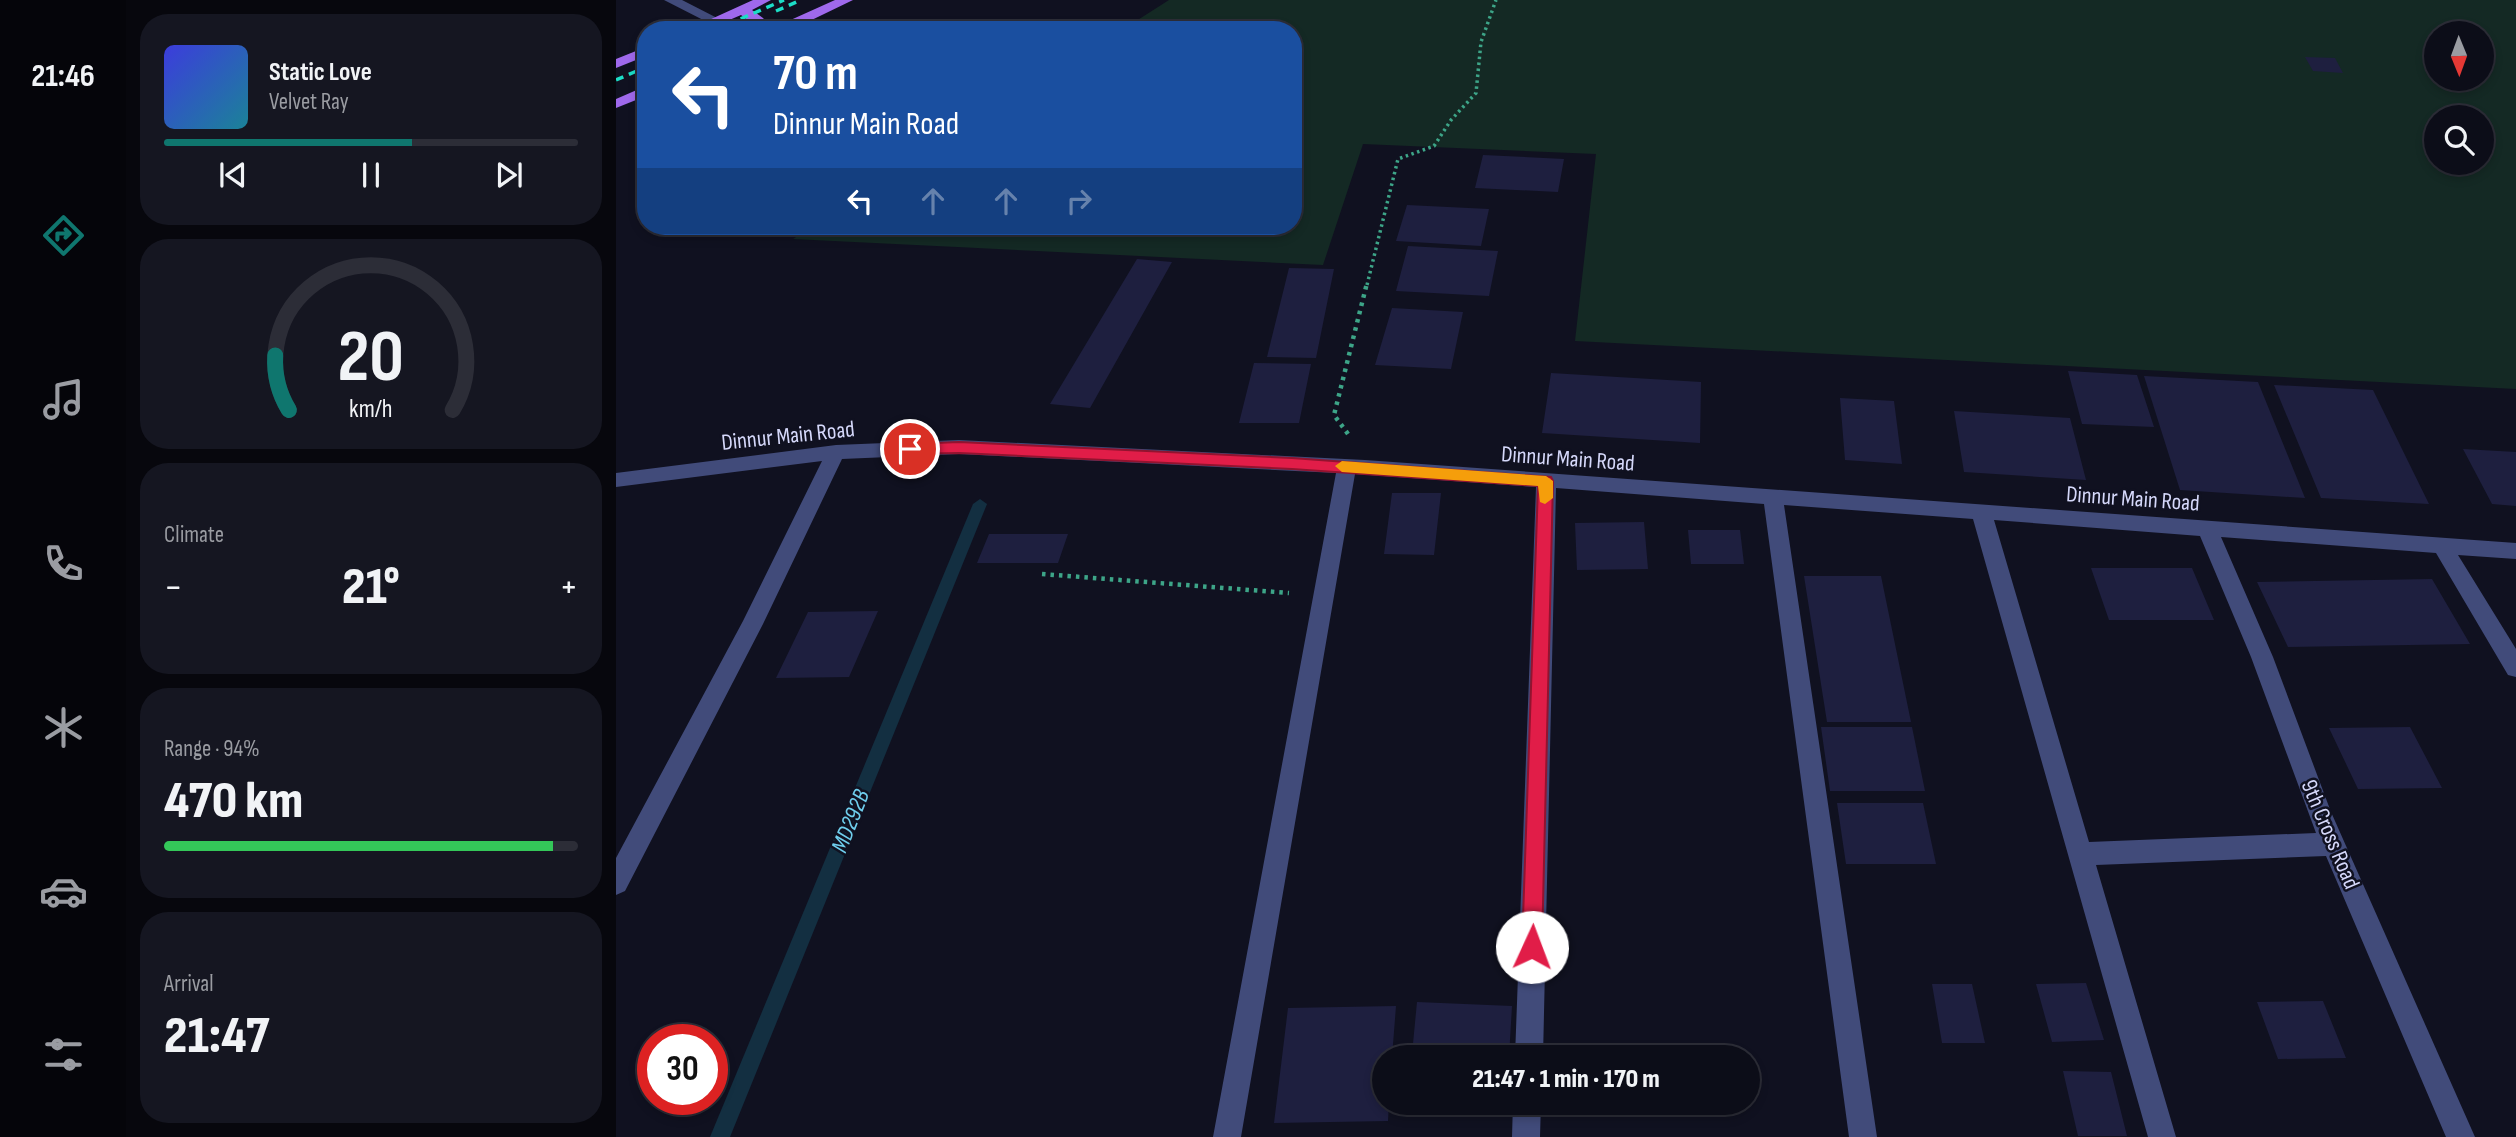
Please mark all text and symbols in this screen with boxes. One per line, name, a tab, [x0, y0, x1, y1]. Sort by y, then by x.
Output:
north arrow	[2424, 21, 2494, 91]
map controls	[2424, 21, 2494, 175]
text: 70 m	[773, 45, 858, 104]
icon: left	[658, 49, 749, 140]
text: 21:46	[31, 57, 95, 96]
text: Static Love	[269, 57, 372, 88]
text: Velvet Ray	[269, 88, 349, 116]
text: Dinnur Main Road	[773, 105, 959, 144]
button: search	[2424, 105, 2494, 175]
icon: previous	[214, 156, 252, 194]
icon: pause	[352, 156, 390, 194]
icon: next	[490, 156, 528, 194]
icon: left	[841, 182, 879, 220]
icon: ahead	[914, 182, 952, 220]
icon: ahead	[987, 182, 1025, 220]
icon: right	[1060, 182, 1098, 220]
icon: directions	[39, 211, 88, 260]
text: 20	[338, 314, 404, 402]
icon: music	[39, 375, 88, 424]
text: km/h	[349, 394, 393, 425]
street label: Dinnur Main Road	[720, 415, 856, 457]
pin	[880, 419, 940, 479]
icon: arrive	[891, 430, 929, 468]
street label: Dinnur Main Road	[1500, 440, 1636, 478]
street label: Dinnur Main Road	[2065, 480, 2201, 518]
text: Climate	[164, 521, 224, 549]
icon: phone	[39, 539, 88, 588]
text: 21°	[342, 556, 400, 619]
text: −	[164, 565, 183, 610]
text: +	[559, 565, 578, 610]
icon: climate	[39, 703, 88, 752]
text: Range · 94%	[164, 735, 260, 763]
text: 470 km	[164, 770, 303, 833]
street label: 9th Cross Road	[2295, 776, 2366, 893]
water label: MD292B	[825, 785, 876, 857]
icon: car	[39, 867, 88, 916]
position arrow	[1495, 910, 1569, 984]
text: Arrival	[164, 970, 213, 998]
text: 21:47	[164, 1005, 269, 1068]
speed limit sign: 30	[637, 1024, 728, 1115]
icon: filters	[39, 1030, 88, 1079]
text: 21:47 · 1 min · 170 m	[1472, 1064, 1660, 1095]

